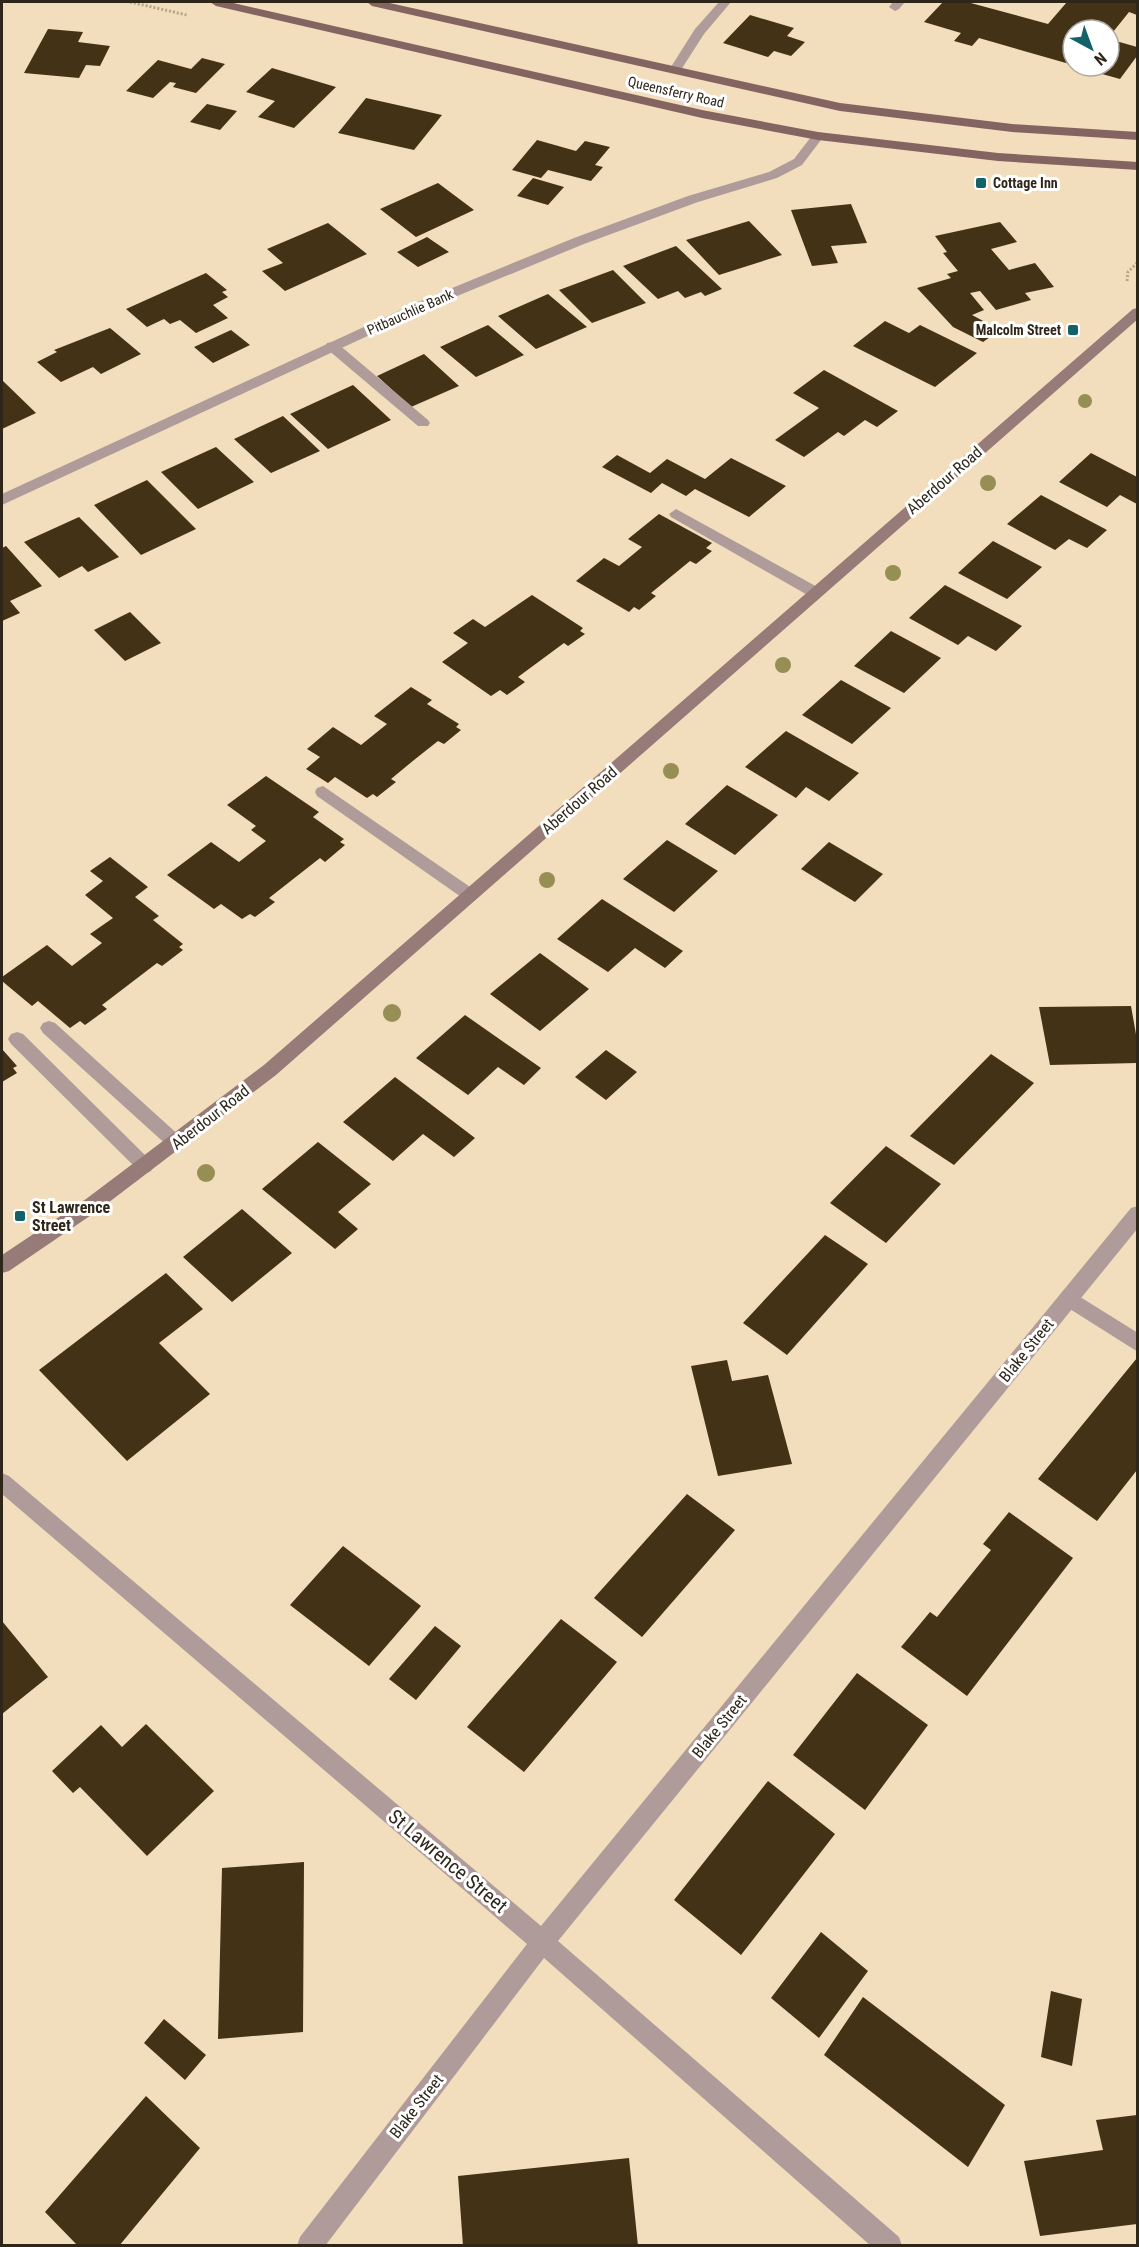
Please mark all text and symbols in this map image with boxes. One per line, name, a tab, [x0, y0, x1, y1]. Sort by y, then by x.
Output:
north arrow	[1061, 18, 1121, 78]
text: N	[1091, 49, 1110, 69]
street label: Queensferry Road	[626, 73, 726, 111]
place label: Cottage Inn	[993, 175, 1058, 191]
marker: Cottage Inn	[974, 176, 988, 190]
street label: Pitbauchlie Bank	[365, 286, 456, 338]
place label: Malcolm Street	[976, 322, 1061, 338]
marker: Malcolm Street	[1066, 323, 1080, 337]
street label: Aberdour Road	[903, 442, 986, 518]
street label: Aberdour Road	[538, 762, 621, 838]
street label: Aberdour Road	[168, 1081, 253, 1154]
place label: St Lawrence Street	[32, 1198, 111, 1235]
marker: St Lawrence Street	[13, 1209, 27, 1223]
street label: Blake Street	[995, 1315, 1058, 1386]
street label: Blake Street	[688, 1691, 751, 1762]
street label: St Lawrence Street	[384, 1804, 512, 1918]
street label: Blake Street	[386, 2070, 447, 2142]

